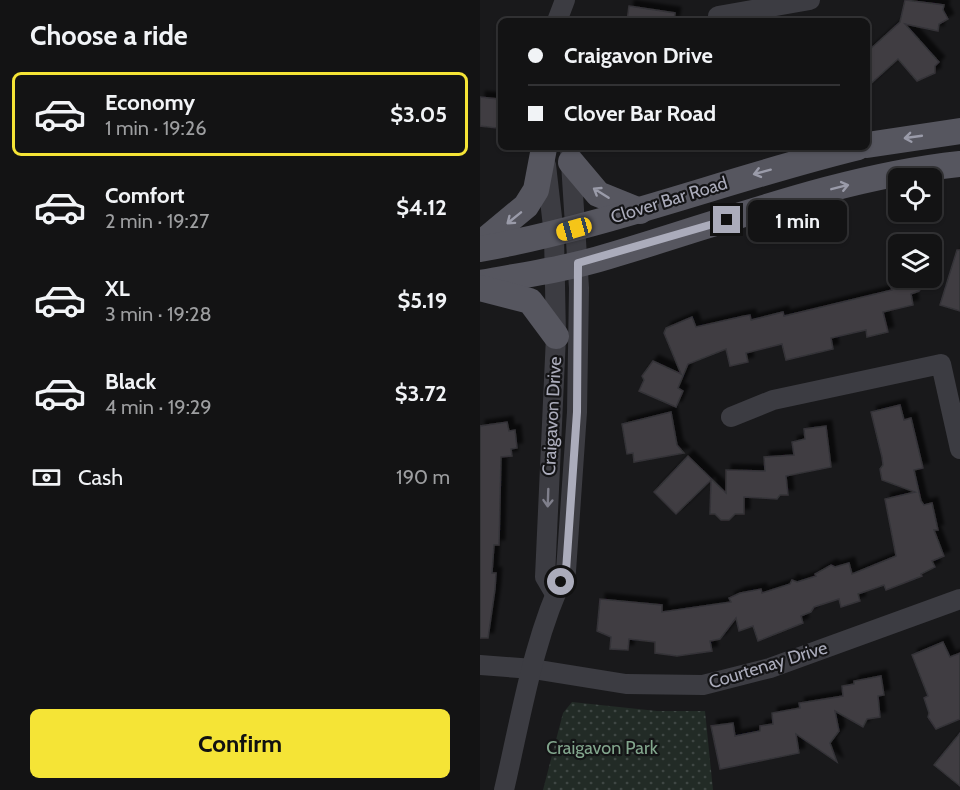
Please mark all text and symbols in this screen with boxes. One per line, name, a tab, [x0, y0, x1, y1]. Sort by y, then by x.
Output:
text: Choose a ride	[30, 19, 188, 52]
text: Craigavon Drive	[564, 42, 713, 69]
icon: car	[33, 87, 87, 141]
text: Economy	[105, 89, 195, 116]
text: Clover Bar Road	[564, 100, 716, 127]
text: $3.05	[390, 101, 447, 128]
text: 1 min · 19:26	[105, 116, 207, 140]
one-way arrow	[904, 132, 924, 143]
one-way arrow	[752, 167, 771, 179]
map controls	[888, 168, 942, 288]
button: locate	[888, 168, 942, 222]
street label: Clover Bar Road	[608, 172, 730, 228]
icon: car	[33, 180, 87, 234]
one-way arrow	[831, 181, 850, 193]
text: Comfort	[105, 182, 184, 209]
one-way arrow	[592, 186, 609, 199]
text: $4.12	[396, 194, 447, 221]
callout: 1 min	[748, 199, 847, 241]
route end	[713, 206, 740, 233]
text: 2 min · 19:27	[105, 209, 209, 233]
text: 1 min	[775, 209, 820, 233]
one-way arrow	[506, 211, 522, 224]
car	[554, 215, 594, 243]
button: layers	[888, 234, 942, 288]
icon: car	[33, 273, 87, 327]
text: XL	[105, 275, 130, 302]
text: $5.19	[397, 287, 447, 314]
text: 3 min · 19:28	[105, 302, 212, 326]
street label: Craigavon Drive	[538, 356, 566, 476]
icon: car	[33, 366, 87, 420]
text: Black	[105, 368, 156, 395]
text: $3.72	[395, 380, 447, 407]
text: 4 min · 19:29	[105, 395, 212, 419]
icon: cash	[30, 461, 63, 494]
text: Cash	[78, 464, 123, 491]
text: 190 m	[396, 465, 450, 489]
one-way arrow	[543, 488, 554, 508]
route start	[547, 568, 574, 595]
street label: Courtenay Drive	[706, 637, 830, 693]
button: Confirm	[30, 709, 450, 778]
park label: Craigavon Park	[546, 737, 659, 759]

